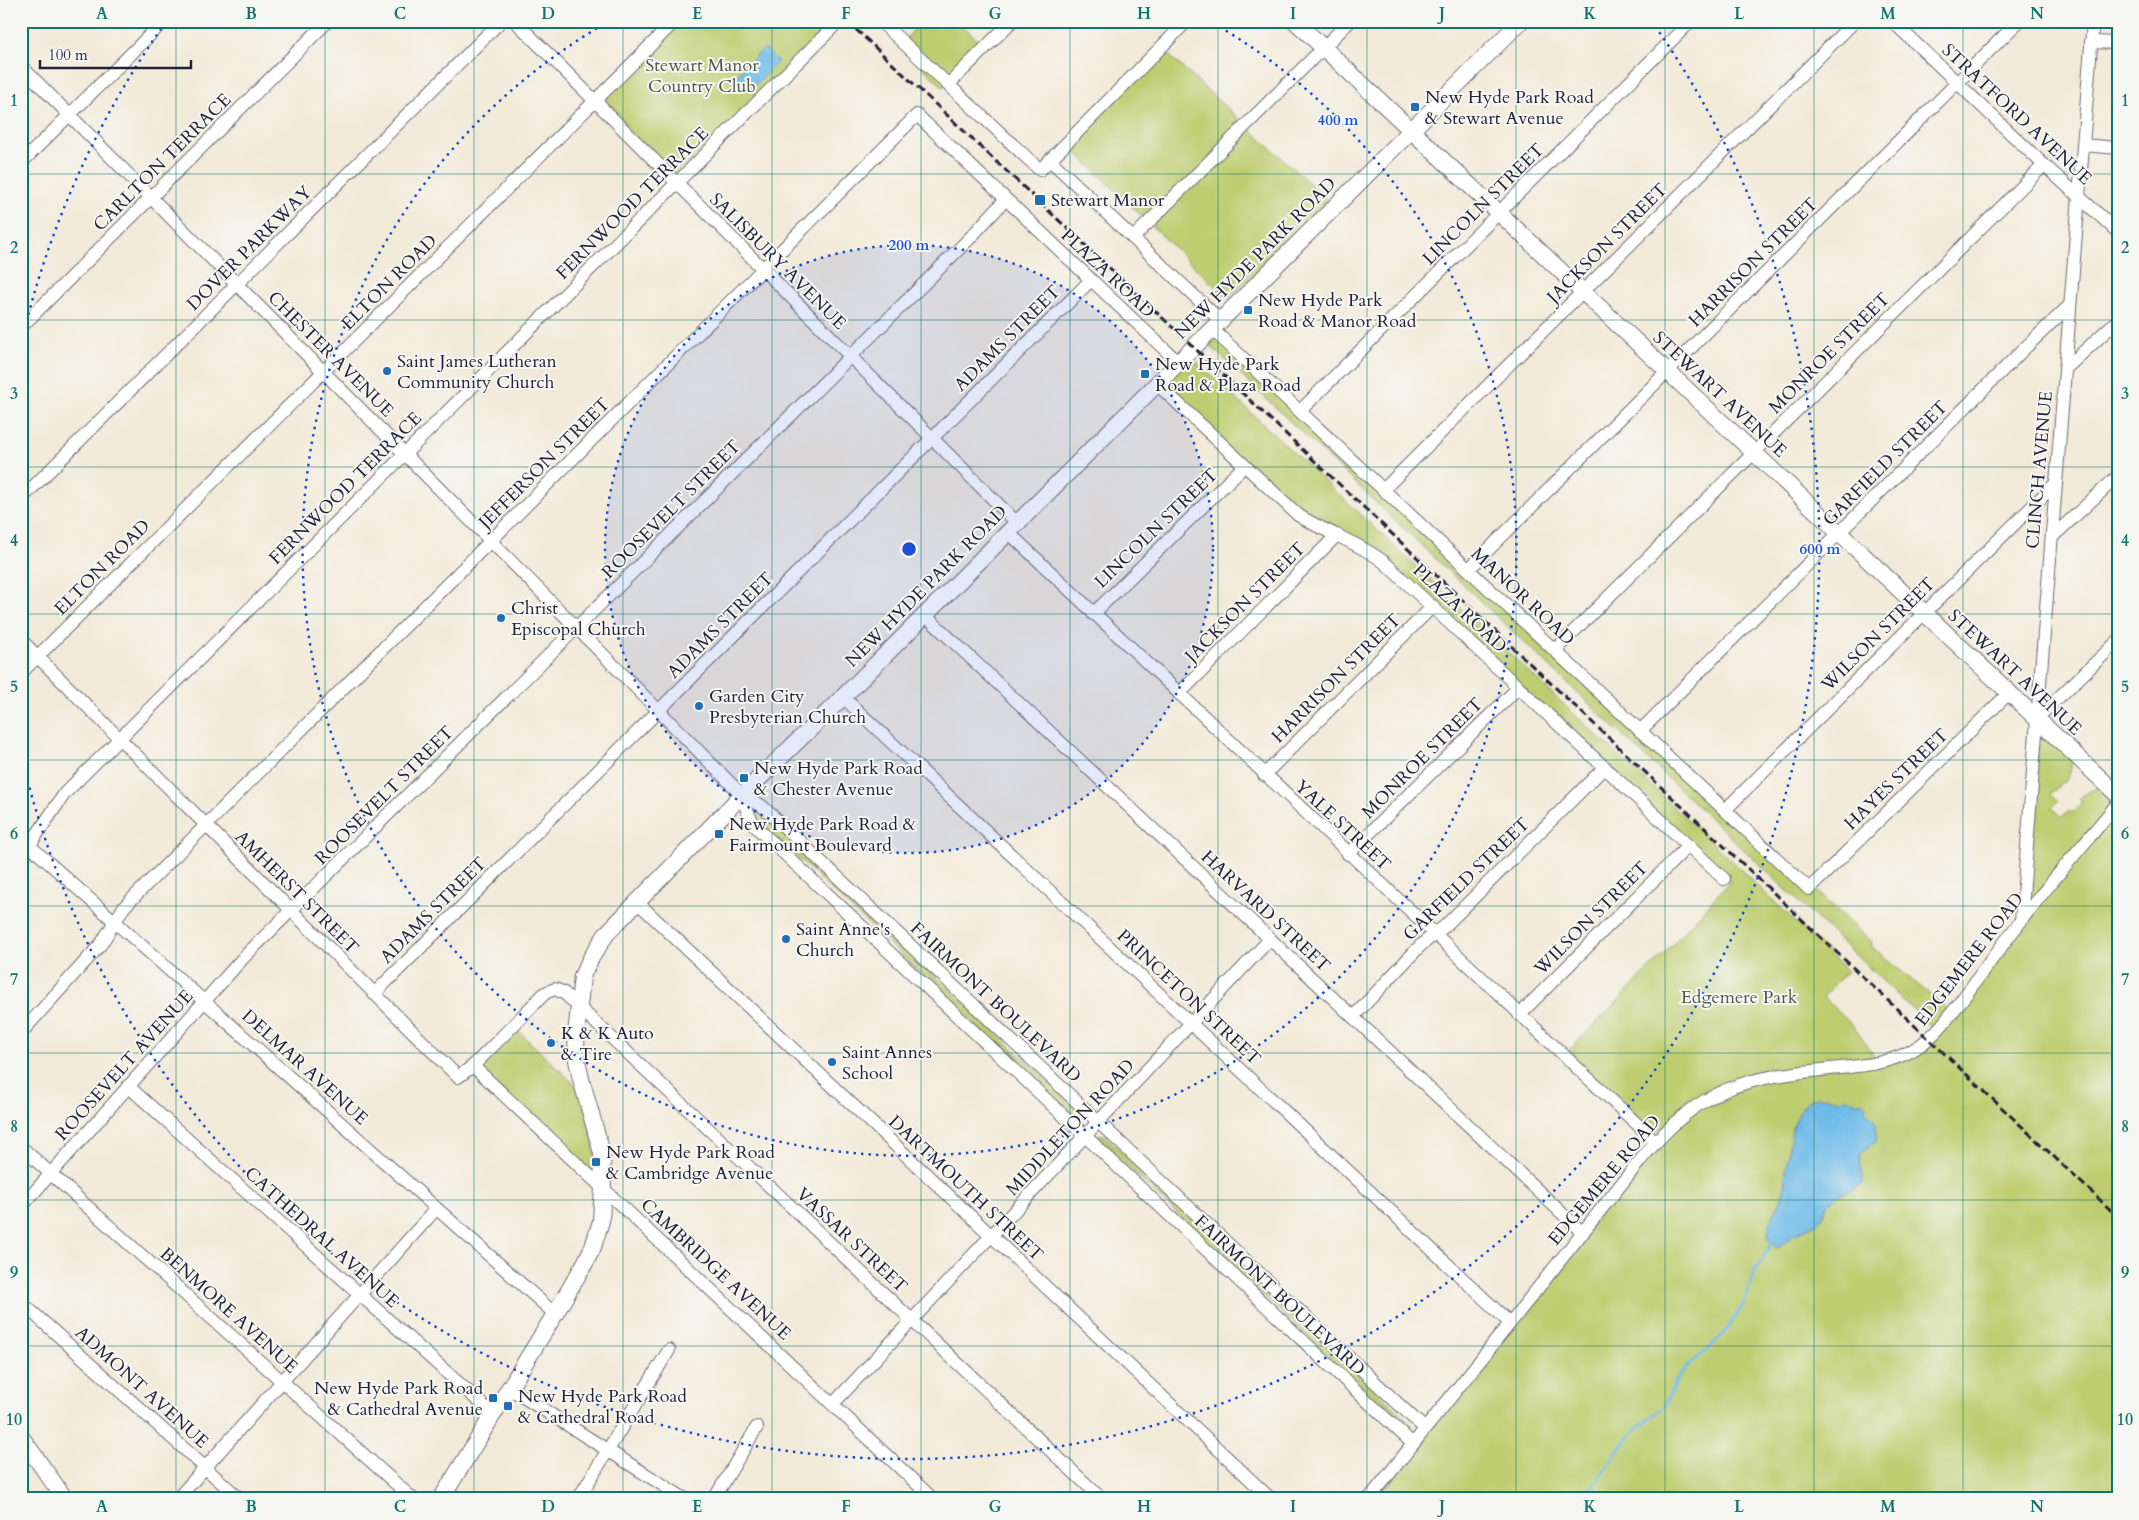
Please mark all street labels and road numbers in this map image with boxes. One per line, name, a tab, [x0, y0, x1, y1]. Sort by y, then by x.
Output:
street label: STRATFORD AVENUE	[1936, 38, 2097, 191]
street label: CARLTON TERRACE	[88, 88, 237, 237]
street label: FERNWOOD TERRACE	[550, 121, 714, 285]
street label: LINCOLN STREET	[1417, 138, 1550, 271]
street label: NEW HYDE PARK ROAD	[1169, 172, 1342, 345]
street label: JACKSON STREET	[1539, 178, 1673, 311]
street label: DOVER PARKWAY	[181, 180, 318, 316]
street label: SALISBURY AVENUE	[704, 188, 851, 335]
street label: HARRISON STREET	[1683, 192, 1824, 333]
street label: PLAZA ROAD	[1055, 223, 1160, 324]
street label: ELTON ROAD	[336, 229, 443, 336]
street label: ADAMS STREET	[949, 280, 1066, 397]
street label: CHESTER AVENUE	[262, 286, 399, 423]
street label: MONROE STREET	[1763, 287, 1895, 419]
street label: STEWART AVENUE	[1647, 326, 1792, 463]
street label: CLINCH AVENUE	[2020, 390, 2059, 550]
street label: JEFFERSON STREET	[471, 392, 615, 537]
street label: GARFIELD STREET	[1817, 395, 1953, 531]
street label: FERNWOOD TERRACE	[263, 406, 427, 570]
street label: ROOSEVELT STREET	[596, 434, 746, 584]
street label: LINCOLN STREET	[1089, 463, 1224, 594]
street label: NEW HYDE PARK ROAD	[840, 500, 1013, 673]
street label: ELTON ROAD	[49, 514, 156, 621]
street label: JACKSON STREET	[1177, 537, 1311, 670]
street label: MANOR ROAD	[1465, 542, 1580, 651]
street label: PLAZA ROAD	[1407, 558, 1512, 659]
street label: ADAMS STREET	[662, 567, 779, 684]
street label: WILSON STREET	[1815, 572, 1941, 698]
street label: STEWART AVENUE	[1942, 604, 2087, 741]
street label: HARRISON STREET	[1266, 608, 1407, 749]
street label: MONROE STREET	[1356, 692, 1488, 824]
street label: ROOSEVELT STREET	[309, 720, 459, 870]
street label: HAYES STREET	[1839, 723, 1954, 836]
street label: YALE STREET	[1289, 774, 1396, 877]
street label: GARFIELD STREET	[1397, 812, 1535, 947]
street label: AMHERST STREET	[229, 825, 364, 960]
street label: HARVARD STREET	[1196, 845, 1336, 978]
street label: ADAMS STREET	[375, 852, 492, 969]
street label: WILSON STREET	[1528, 856, 1654, 982]
street label: EDGEMERE ROAD	[1909, 887, 2029, 1031]
street label: FAIRMONT BOULEVARD	[905, 916, 1087, 1088]
street label: PRINCETON STREET	[1111, 924, 1266, 1071]
street label: ROOSEVELT AVENUE	[50, 984, 199, 1146]
street label: DELMAR AVENUE	[236, 1004, 373, 1131]
street label: MIDDLETON ROAD	[1000, 1053, 1140, 1201]
street label: DARTMOUTH STREET	[883, 1110, 1049, 1267]
street label: EDGEMERE ROAD	[1542, 1110, 1666, 1251]
street label: CATHEDRAL AVENUE	[239, 1161, 404, 1314]
street label: VASSAR STREET	[790, 1182, 913, 1299]
street label: CAMBRIDGE AVENUE	[635, 1193, 796, 1346]
street label: FAIRMONT BOULEVARD	[1189, 1209, 1371, 1381]
street label: BENMORE AVENUE	[154, 1242, 303, 1379]
street label: ADMONT AVENUE	[70, 1321, 214, 1454]

